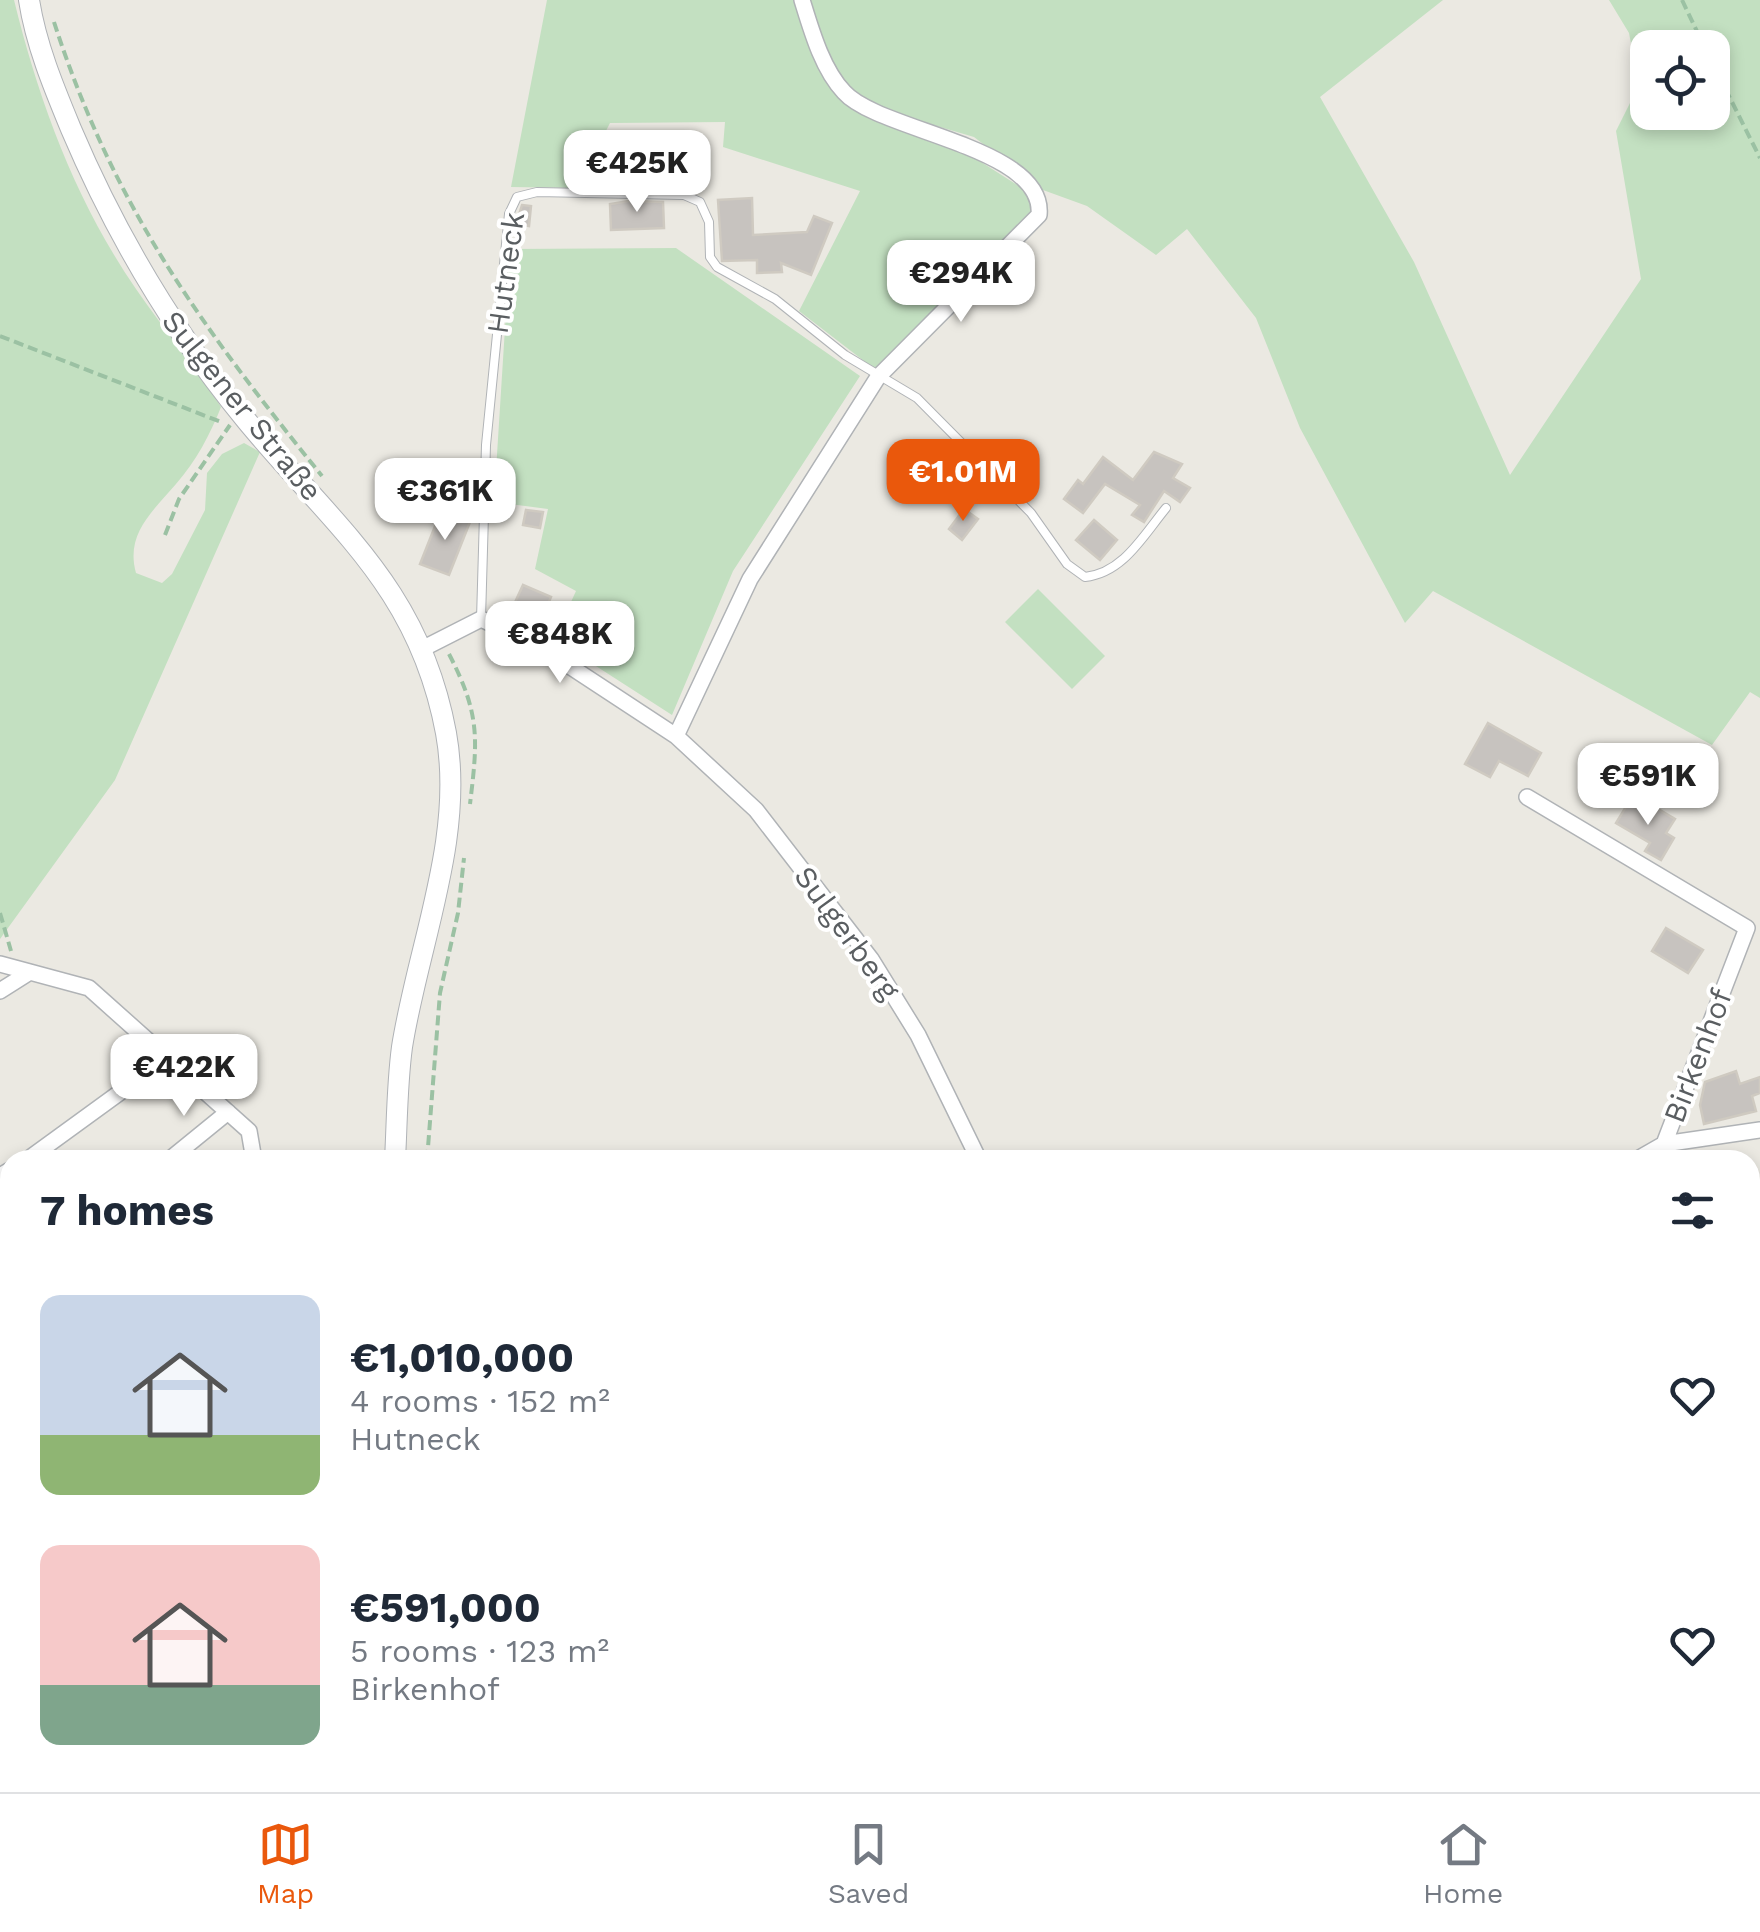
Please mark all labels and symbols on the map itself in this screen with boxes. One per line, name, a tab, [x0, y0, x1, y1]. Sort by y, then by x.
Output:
pin: €425K	[567, 130, 707, 215]
street label: Hutneck	[480, 210, 531, 336]
pin: €294K	[891, 240, 1031, 325]
street label: Sulgener Straße	[155, 304, 330, 508]
pin: €1.01M	[882, 439, 1044, 524]
pin: €361K	[375, 458, 515, 543]
pin: €848K	[490, 601, 630, 686]
pin: €591K	[1578, 743, 1718, 828]
street label: Sulgerberg	[787, 859, 907, 1006]
street label: Birkenhof	[1656, 984, 1739, 1128]
pin: €422K	[114, 1034, 254, 1119]

